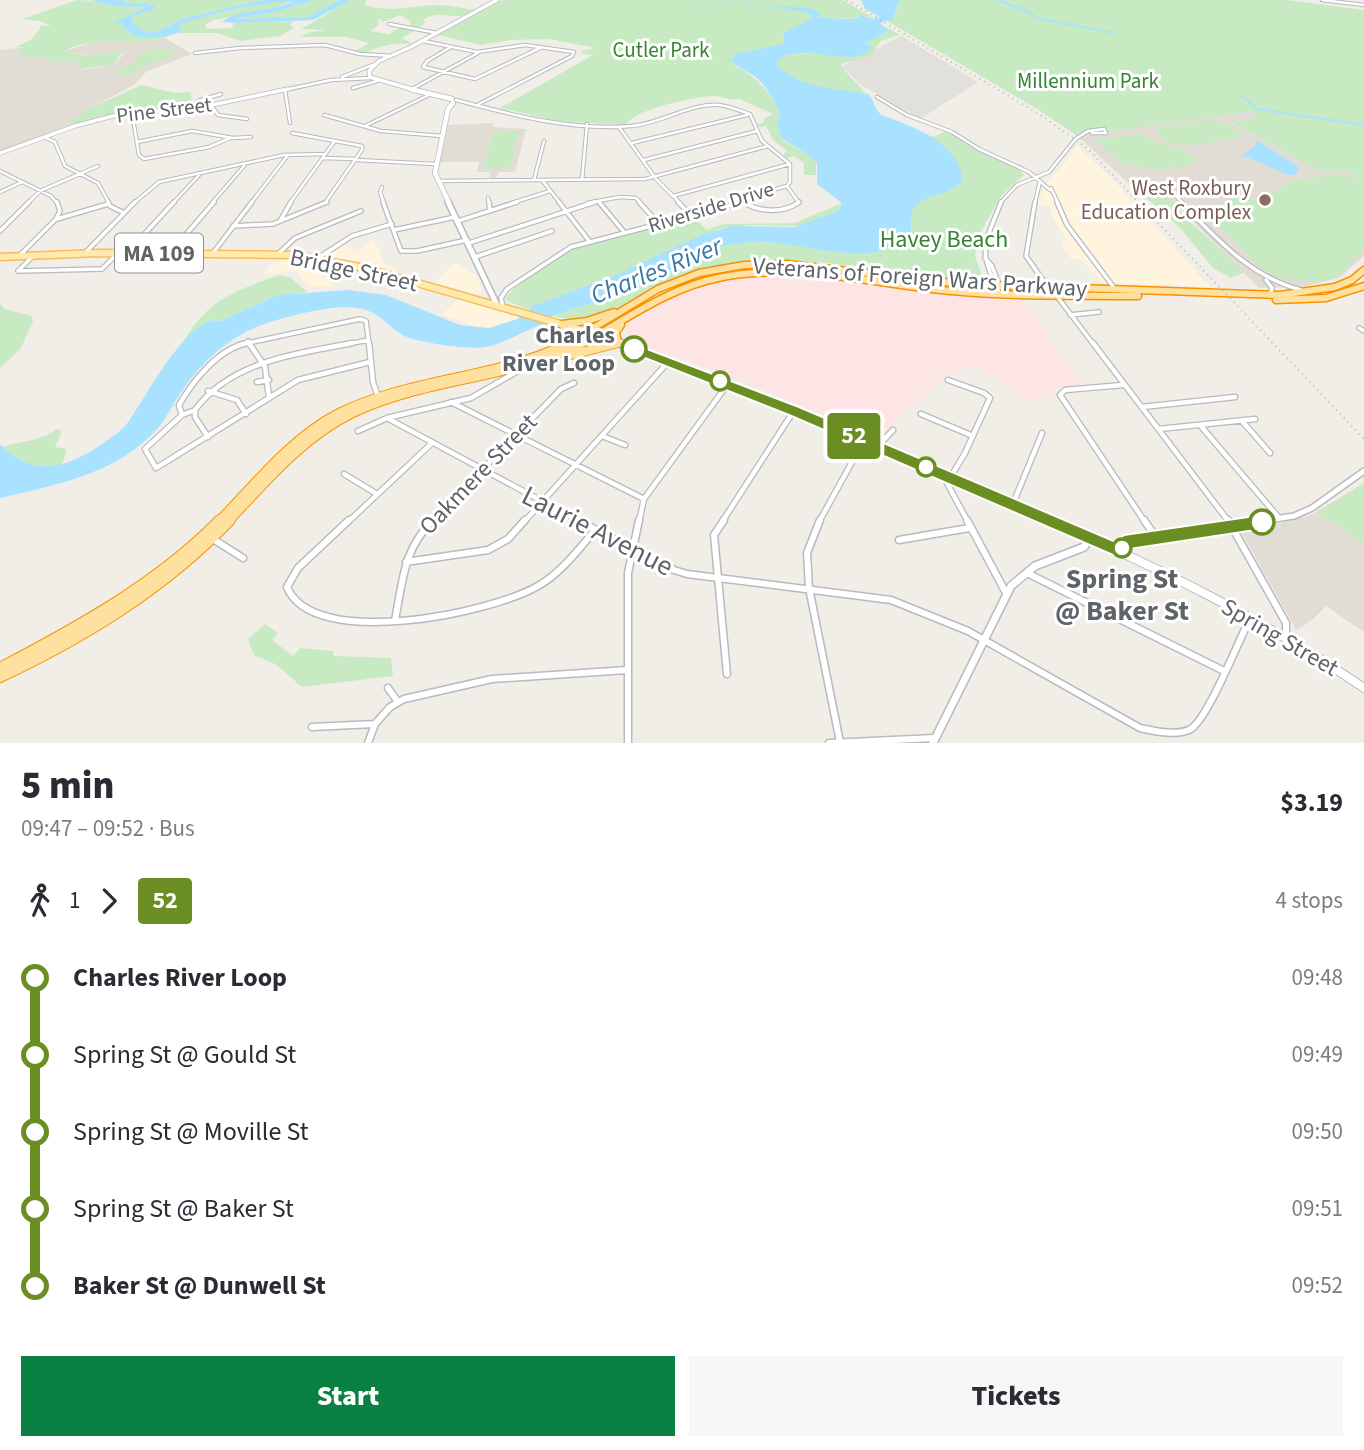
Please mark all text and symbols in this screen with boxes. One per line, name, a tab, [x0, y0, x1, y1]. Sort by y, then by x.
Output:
park label: Cutler Park	[613, 35, 710, 65]
park label: Millennium Park	[1017, 66, 1160, 96]
street label: Pine Street	[115, 89, 213, 131]
place label: West Roxbury Education Complex	[1081, 173, 1252, 227]
street label: Riverside Drive	[644, 174, 778, 240]
marker: West Roxbury Education Complex	[1257, 192, 1273, 208]
park label: Havey Beach	[880, 222, 1008, 257]
water label: Charles River	[585, 227, 728, 314]
road number: MA 109	[115, 234, 203, 272]
street label: Bridge Street	[287, 240, 421, 301]
street label: Veterans of Foreign Wars Parkway	[752, 248, 1088, 307]
place label: Charles River Loop	[502, 318, 615, 381]
marker: Charles River Loop	[621, 336, 647, 362]
unlabelled marker	[710, 371, 730, 391]
street label: Oakmere Street	[411, 406, 545, 543]
line badge: 52	[822, 413, 886, 459]
text: 52	[841, 418, 867, 453]
unlabelled marker	[916, 457, 936, 477]
street label: Laurie Avenue	[515, 476, 680, 586]
unlabelled marker	[1249, 509, 1275, 535]
marker: Spring St @ Baker St	[1112, 538, 1132, 558]
place label: Spring St @ Baker St	[1055, 559, 1189, 631]
street label: Spring Street	[1214, 590, 1345, 685]
text: 5 min	[21, 759, 114, 813]
text: $3.19	[1280, 784, 1343, 821]
text: 09:47 – 09:52 · Bus	[21, 812, 195, 845]
icon: walk	[21, 882, 59, 920]
icon: forward	[90, 882, 128, 920]
text: 52	[152, 883, 178, 918]
text: 1	[69, 884, 80, 917]
text: 4 stops	[1276, 884, 1343, 917]
text: Charles River Loop	[73, 959, 287, 996]
text: 09:48	[1292, 961, 1343, 994]
text: Spring St @ Gould St	[73, 1036, 296, 1073]
text: 09:49	[1292, 1038, 1343, 1071]
text: Spring St @ Moville St	[73, 1113, 309, 1150]
text: 09:50	[1292, 1115, 1343, 1148]
text: Spring St @ Baker St	[73, 1190, 294, 1227]
text: 09:51	[1292, 1192, 1343, 1225]
text: Baker St @ Dunwell St	[73, 1267, 326, 1304]
text: 09:52	[1292, 1269, 1343, 1302]
button: Start	[21, 1356, 675, 1436]
button: Tickets	[689, 1356, 1343, 1436]

